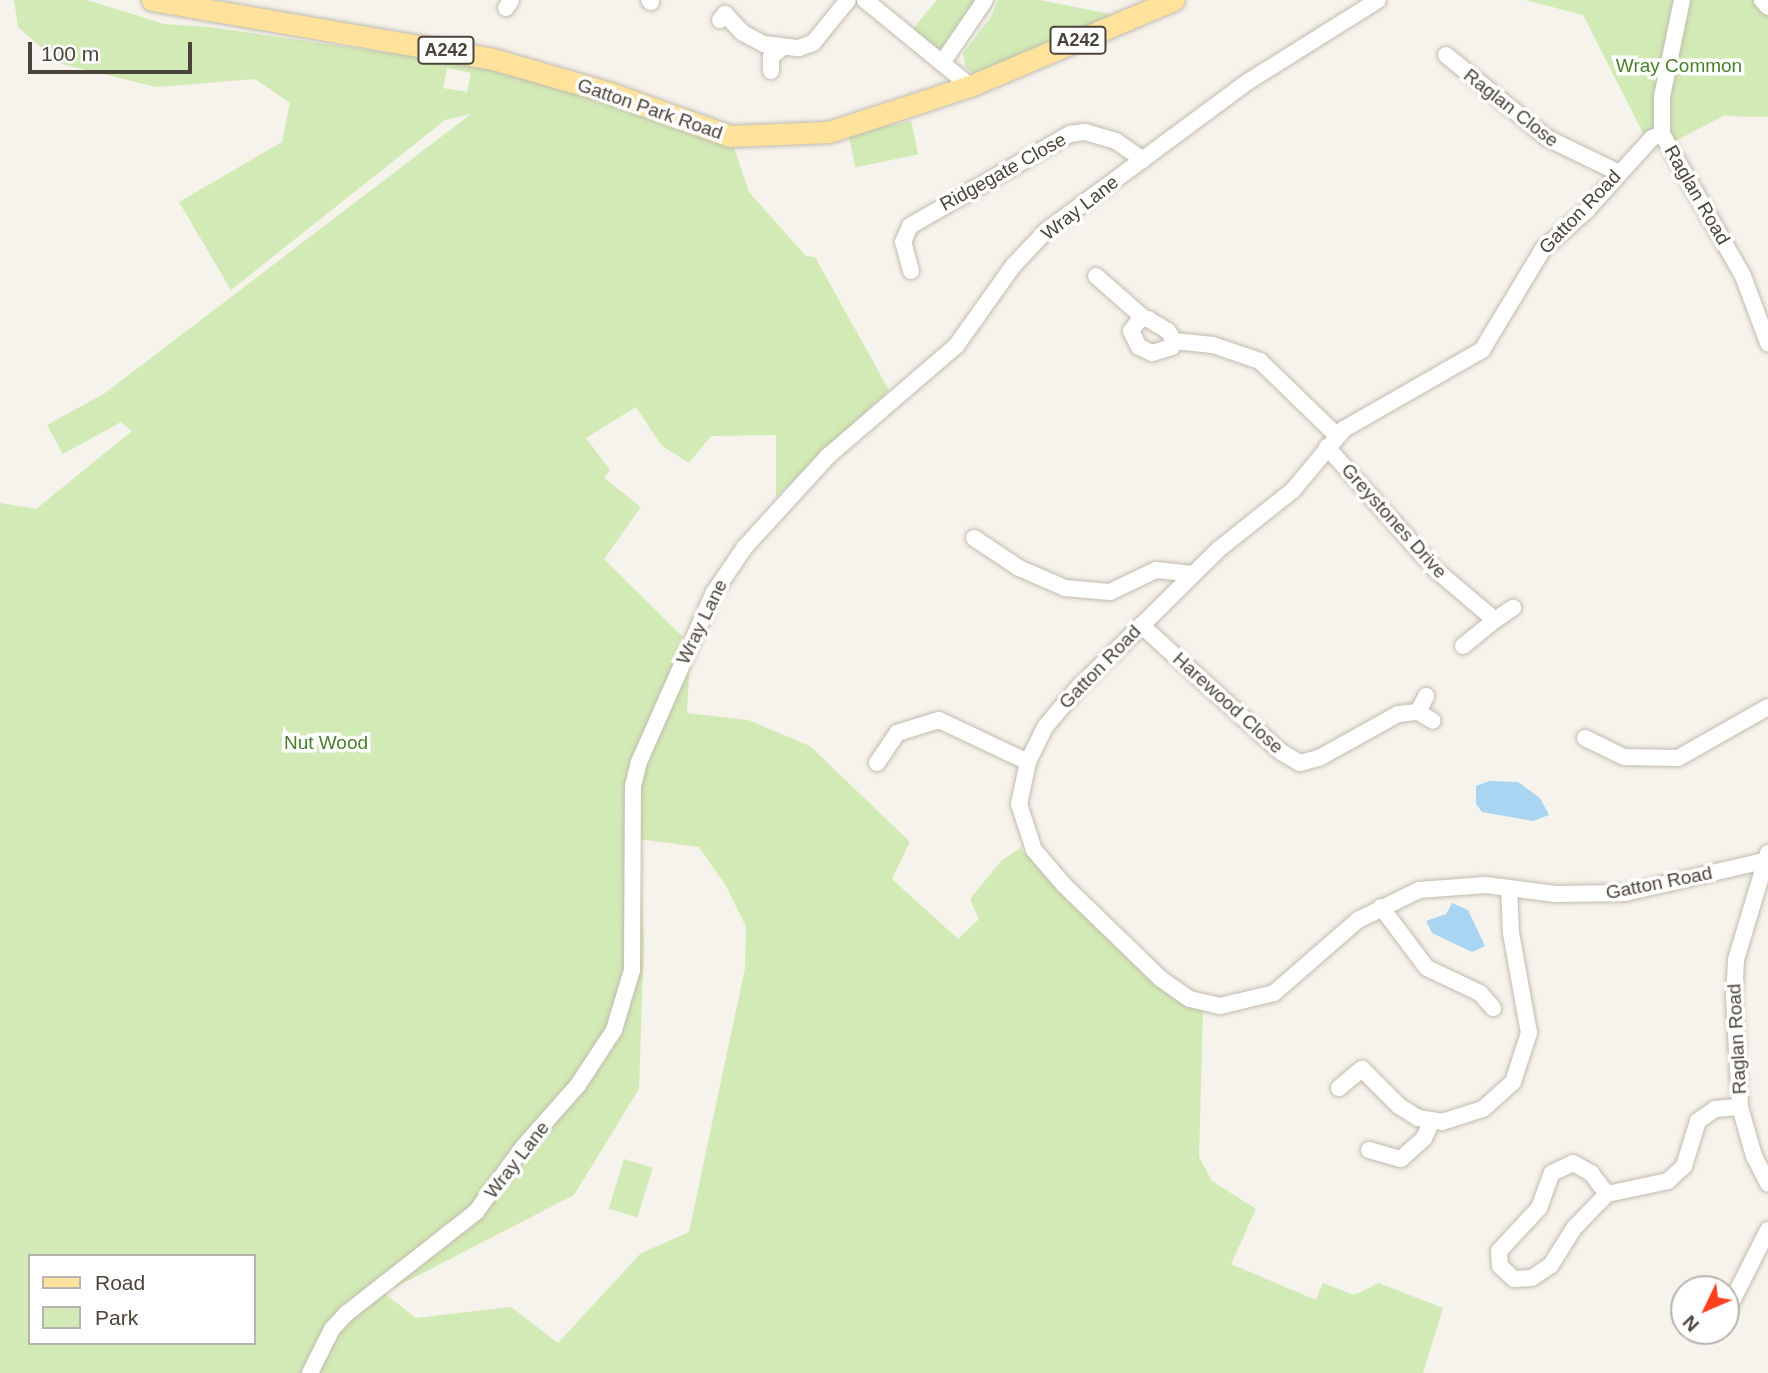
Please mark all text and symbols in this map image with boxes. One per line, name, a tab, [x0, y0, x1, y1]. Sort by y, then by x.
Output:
road number: A242	[1048, 26, 1108, 55]
scale bar	[32, 28, 196, 72]
road number: A242	[416, 36, 476, 64]
text: 100 m	[41, 42, 99, 65]
park label: Wray Common	[1616, 55, 1742, 77]
street label: Raglan Close	[1459, 64, 1563, 152]
street label: Gatton Park Road	[574, 73, 726, 145]
street label: Ridgegate Close	[936, 128, 1070, 216]
street label: Raglan Road	[1659, 141, 1735, 249]
street label: Gatton Road	[1534, 165, 1626, 259]
street label: Wray Lane	[1037, 171, 1123, 245]
street label: Greystones Drive	[1336, 459, 1452, 583]
street label: Wray Lane	[672, 576, 732, 668]
street label: Gatton Road	[1054, 620, 1146, 714]
street label: Harewood Close	[1168, 648, 1288, 758]
park label: Nut Wood	[284, 732, 368, 754]
street label: Gatton Road	[1604, 862, 1714, 904]
street label: Raglan Road	[1723, 983, 1751, 1095]
street label: Wray Lane	[480, 1117, 554, 1203]
legend	[28, 1254, 256, 1345]
text: Road	[95, 1271, 145, 1294]
north arrow	[1670, 1275, 1740, 1345]
text: Park	[95, 1306, 138, 1329]
text: N	[1679, 1311, 1703, 1336]

